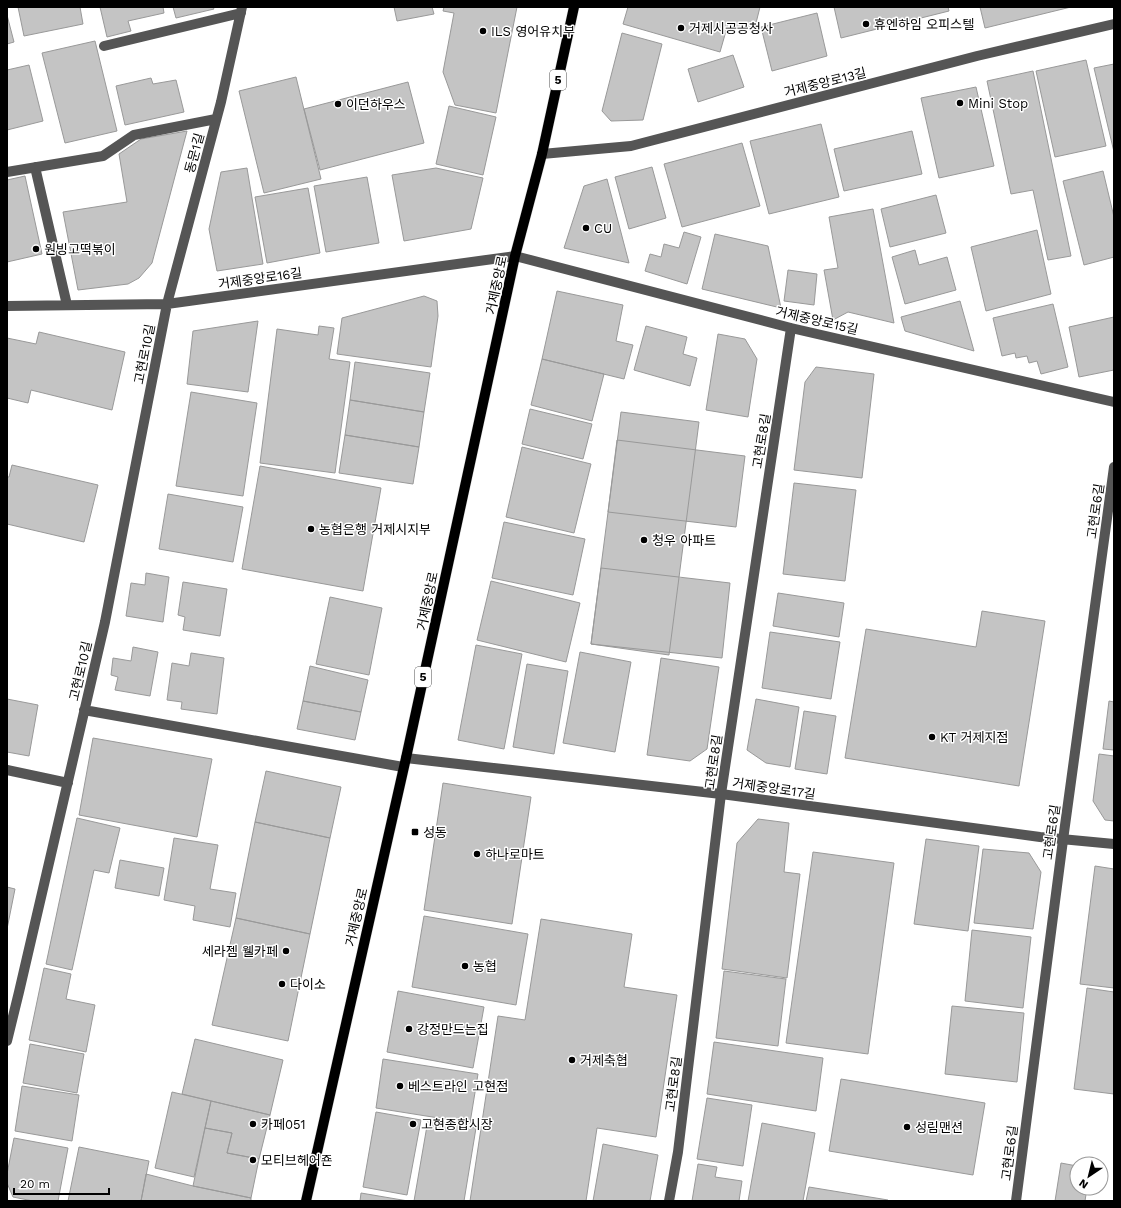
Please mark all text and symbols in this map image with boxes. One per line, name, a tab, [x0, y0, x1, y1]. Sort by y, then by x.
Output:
place label: 휴엔하임 오피스텔	[874, 17, 974, 32]
marker: 휴엔하임 오피스텔	[861, 19, 871, 29]
place label: 거제시공공청사	[689, 21, 773, 36]
marker: 거제시공공청사	[676, 23, 686, 33]
place label: ILS 영어유치부	[491, 24, 575, 39]
marker: ILS 영어유치부	[478, 26, 488, 36]
street label: 거제중앙로13길	[782, 65, 868, 100]
road number: 5	[550, 70, 566, 90]
place label: Mini Stop	[968, 96, 1028, 111]
place label: 이던하우스	[346, 97, 406, 112]
marker: Mini Stop	[955, 98, 965, 108]
marker: 이던하우스	[333, 99, 343, 109]
street label: 동문1길	[182, 131, 207, 175]
place label: CU	[594, 221, 612, 236]
marker: CU	[581, 223, 591, 233]
place label: 원빙고떡볶이	[44, 242, 116, 257]
marker: 원빙고떡볶이	[31, 244, 41, 254]
street label: 거제중앙로	[483, 254, 510, 316]
street label: 거제중앙로16길	[217, 265, 303, 292]
street label: 거제중앙로15길	[774, 304, 860, 337]
street label: 고현로10길	[131, 323, 158, 385]
street label: 고현로8길	[750, 412, 773, 470]
street label: 고현로6길	[1084, 482, 1107, 540]
place label: 농협은행 거제시지부	[319, 522, 431, 537]
marker: 농협은행 거제시지부	[306, 524, 316, 534]
place label: 청우 아파트	[652, 533, 716, 548]
marker: 청우 아파트	[639, 535, 649, 545]
street label: 거제중앙로	[414, 570, 441, 632]
street label: 고현로10길	[66, 640, 95, 703]
road number: 5	[415, 667, 431, 687]
place label: KT 거제지점	[940, 730, 1008, 745]
marker: KT 거제지점	[927, 732, 937, 742]
street label: 고현로8길	[702, 733, 725, 791]
street label: 거제중앙로17길	[731, 775, 817, 802]
street label: 고현로6길	[1040, 803, 1063, 861]
place label: 성동	[423, 825, 447, 840]
marker: 성동	[410, 827, 420, 837]
place label: 하나로마트	[485, 847, 545, 862]
marker: 하나로마트	[472, 849, 482, 859]
street label: 거제중앙로	[342, 886, 371, 948]
place label: 세라젬 웰카페	[202, 944, 278, 959]
marker: 세라젬 웰카페	[281, 946, 291, 956]
place label: 농협	[473, 959, 497, 974]
marker: 농협	[460, 961, 470, 971]
place label: 다이소	[290, 977, 326, 992]
marker: 다이소	[277, 979, 287, 989]
place label: 강정만드는집	[417, 1022, 489, 1037]
marker: 강정만드는집	[404, 1024, 414, 1034]
place label: 거제축협	[580, 1053, 628, 1068]
marker: 거제축협	[567, 1055, 577, 1065]
street label: 고현로8길	[663, 1055, 684, 1113]
place label: 베스트라인 고현점	[408, 1079, 508, 1094]
marker: 베스트라인 고현점	[395, 1081, 405, 1091]
place label: 카페051	[261, 1117, 306, 1132]
place label: 고현종합시장	[421, 1117, 493, 1132]
marker: 카페051	[248, 1119, 258, 1129]
marker: 고현종합시장	[408, 1119, 418, 1129]
place label: 성림맨션	[915, 1120, 963, 1135]
marker: 성림맨션	[902, 1122, 912, 1132]
street label: 고현로6길	[999, 1124, 1020, 1182]
place label: 모티브헤어죤	[261, 1153, 333, 1168]
marker: 모티브헤어죤	[248, 1155, 258, 1165]
north arrow	[1069, 1156, 1109, 1196]
scale bar	[14, 1170, 109, 1196]
text: N	[1076, 1176, 1091, 1191]
text: 20 m	[20, 1177, 50, 1191]

